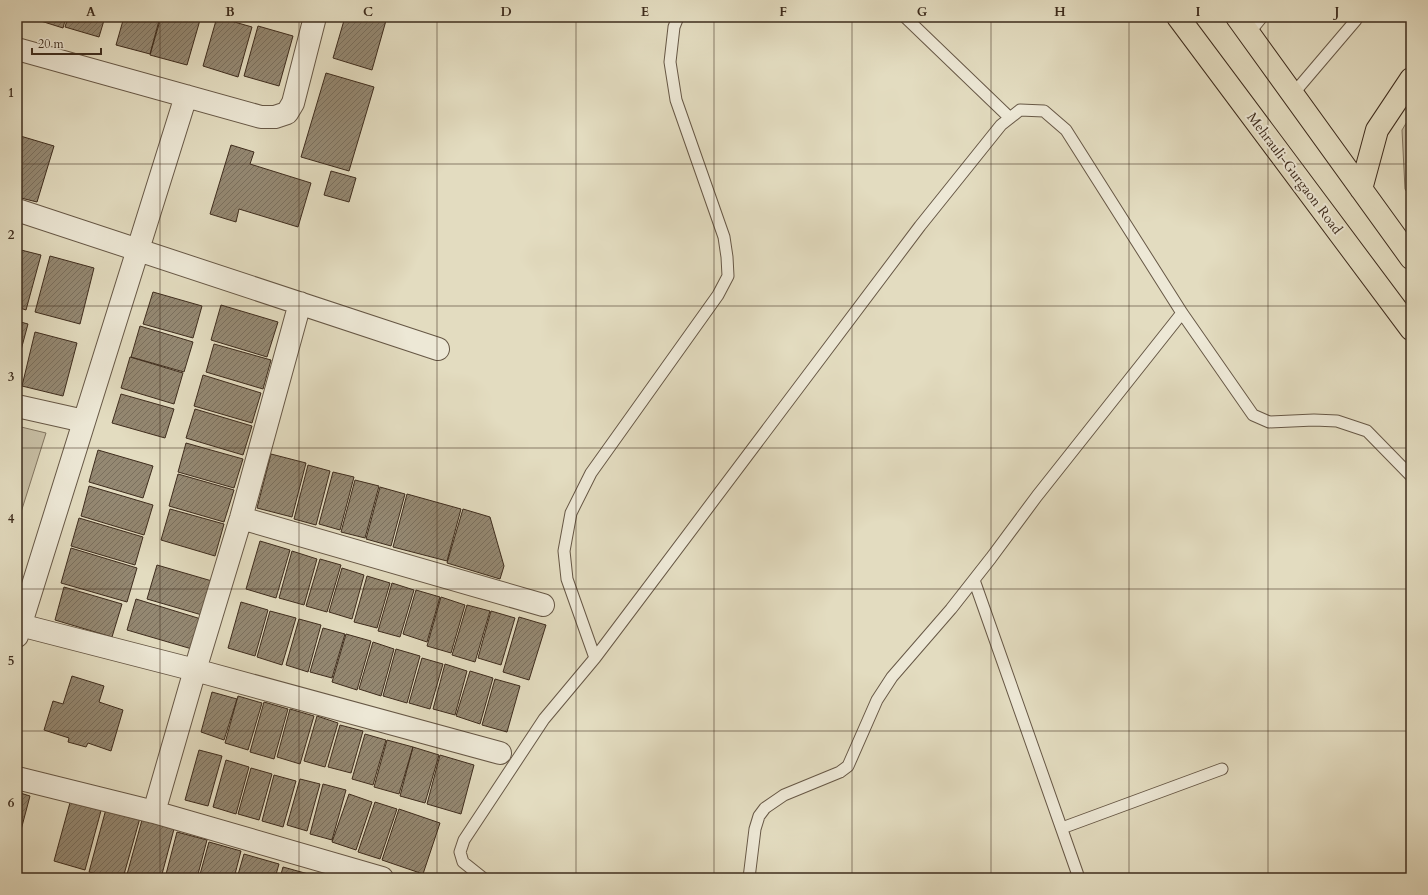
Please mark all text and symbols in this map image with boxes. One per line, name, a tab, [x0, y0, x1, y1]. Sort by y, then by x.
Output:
text: A	[86, 3, 96, 21]
text: B	[225, 3, 235, 21]
text: C	[363, 3, 373, 21]
text: D	[500, 3, 512, 21]
text: E	[641, 3, 649, 21]
text: F	[779, 3, 787, 21]
text: G	[917, 3, 928, 21]
text: H	[1054, 3, 1066, 21]
text: I	[1195, 3, 1201, 21]
text: J	[1333, 3, 1340, 21]
scale bar	[32, 30, 101, 56]
text: 20 m	[38, 36, 65, 52]
text: 1	[8, 84, 14, 102]
street label: Mehrauli-Gurgaon Road	[1243, 109, 1347, 238]
text: 2	[8, 226, 15, 244]
text: 3	[8, 368, 15, 386]
text: 4	[8, 510, 15, 528]
text: 5	[8, 652, 14, 670]
text: 6	[8, 794, 15, 812]

